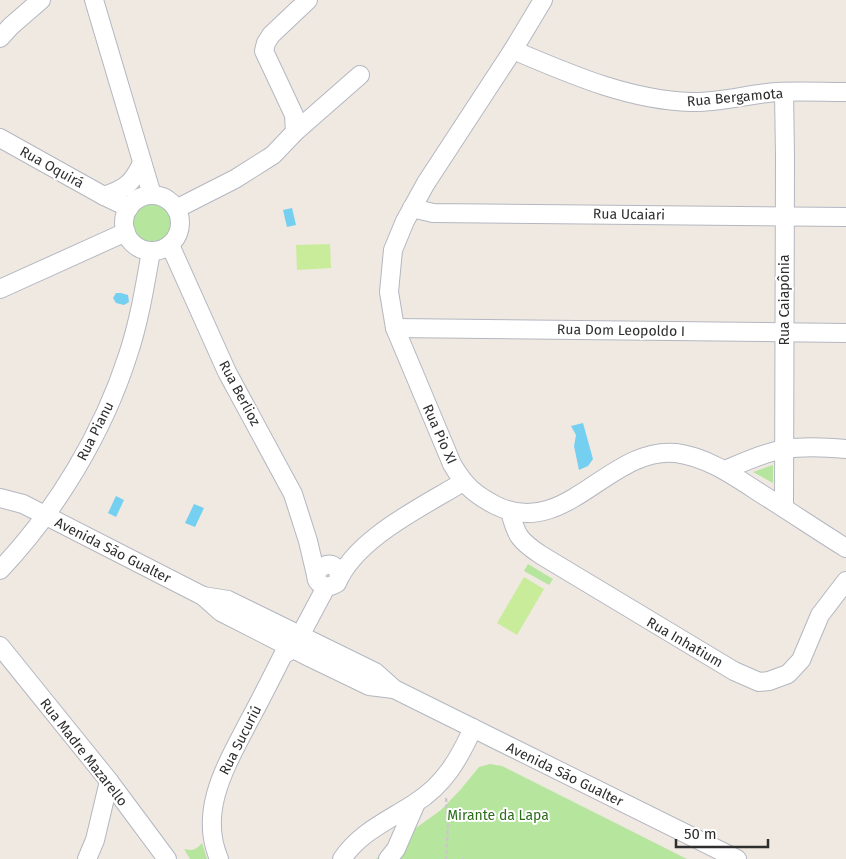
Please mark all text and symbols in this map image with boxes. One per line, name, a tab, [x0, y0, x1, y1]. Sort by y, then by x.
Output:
street label: Rua Bergamota	[686, 85, 784, 110]
street label: Rua Oquirá	[17, 143, 87, 192]
street label: Rua Ucaiari	[593, 205, 665, 224]
street label: Rua Caiapônia	[776, 254, 793, 346]
street label: Rua Dom Leopoldo I	[557, 321, 685, 340]
street label: Rua Berlioz	[215, 358, 264, 429]
street label: Rua Pianu	[73, 399, 118, 464]
street label: Rua Pio XI	[419, 402, 460, 467]
street label: Avenida São Gualter	[52, 514, 174, 587]
street label: Rua Inhatium	[644, 614, 726, 671]
street label: Rua Madre Mazarello	[36, 695, 131, 810]
street label: Rua Sucuriú	[216, 703, 265, 778]
street label: Avenida São Gualter	[504, 739, 627, 810]
park label: Mirante da Lapa	[447, 807, 549, 824]
scale bar	[676, 816, 768, 848]
text: 50 m	[684, 825, 717, 843]

